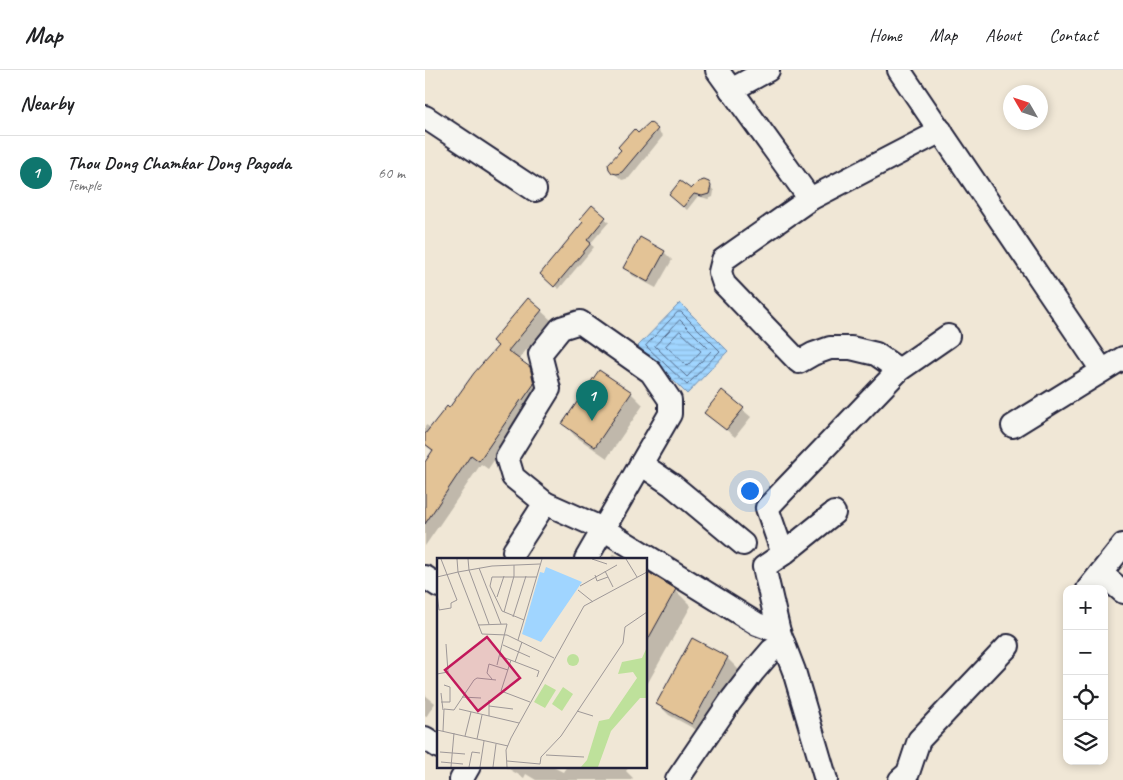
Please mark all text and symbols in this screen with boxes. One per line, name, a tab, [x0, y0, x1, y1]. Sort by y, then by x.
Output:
text: Map	[25, 20, 62, 50]
text: Home	[869, 24, 902, 46]
text: Map	[930, 24, 957, 46]
text: About	[985, 24, 1021, 46]
text: Contact	[1049, 24, 1098, 46]
north arrow	[1003, 85, 1048, 130]
text: Nearby	[20, 90, 73, 116]
text: Thou Dong Chamkar Dong Pagoda	[67, 151, 291, 175]
text: 1	[32, 163, 40, 183]
text: 60 m	[378, 163, 405, 183]
text: Temple	[67, 175, 101, 195]
pin: 1	[576, 380, 608, 421]
your location	[737, 478, 763, 504]
inset map	[437, 558, 647, 768]
map controls	[1063, 585, 1108, 765]
button: +	[1063, 585, 1108, 630]
button: −	[1063, 630, 1108, 675]
button: locate	[1063, 675, 1108, 720]
button: layers	[1063, 720, 1108, 765]

